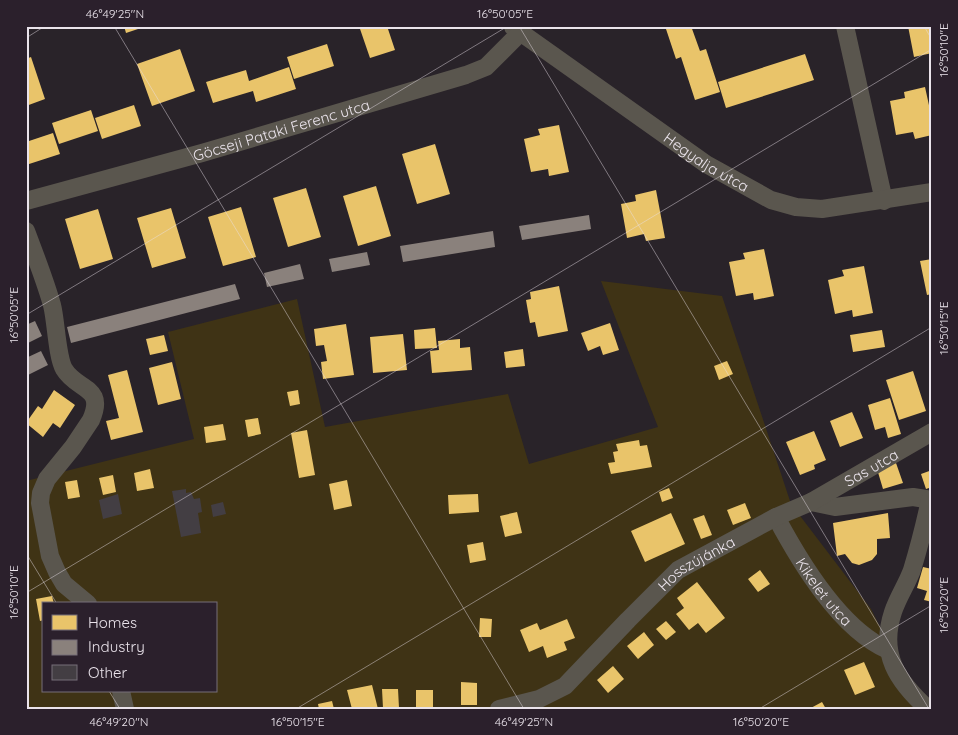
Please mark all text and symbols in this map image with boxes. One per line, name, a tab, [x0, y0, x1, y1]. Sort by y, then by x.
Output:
text: 46°49'25"N	[86, 6, 144, 21]
text: 16°50'05"E	[477, 6, 533, 21]
text: 16°50'10"E	[936, 23, 951, 77]
street label: Göcseji Pataki Ferenc utca	[191, 95, 372, 165]
street label: Hegyalja utca	[660, 128, 753, 196]
text: 16°50'05"E	[6, 287, 21, 343]
text: 16°50'15"E	[936, 301, 951, 355]
street label: Sas utca	[841, 444, 901, 490]
street label: Hosszújánka	[653, 532, 738, 595]
street label: Kikelet utca	[792, 554, 856, 630]
text: 16°50'10"E	[6, 565, 21, 619]
text: 16°50'20"E	[936, 577, 951, 633]
legend	[42, 602, 218, 692]
text: Homes	[88, 613, 137, 632]
text: Industry	[88, 637, 145, 656]
text: Other	[88, 663, 128, 682]
text: 46°49'20"N	[90, 714, 148, 729]
text: 16°50'15"E	[271, 714, 325, 729]
text: 46°49'25"N	[495, 714, 553, 729]
text: 16°50'20"E	[733, 714, 789, 729]

